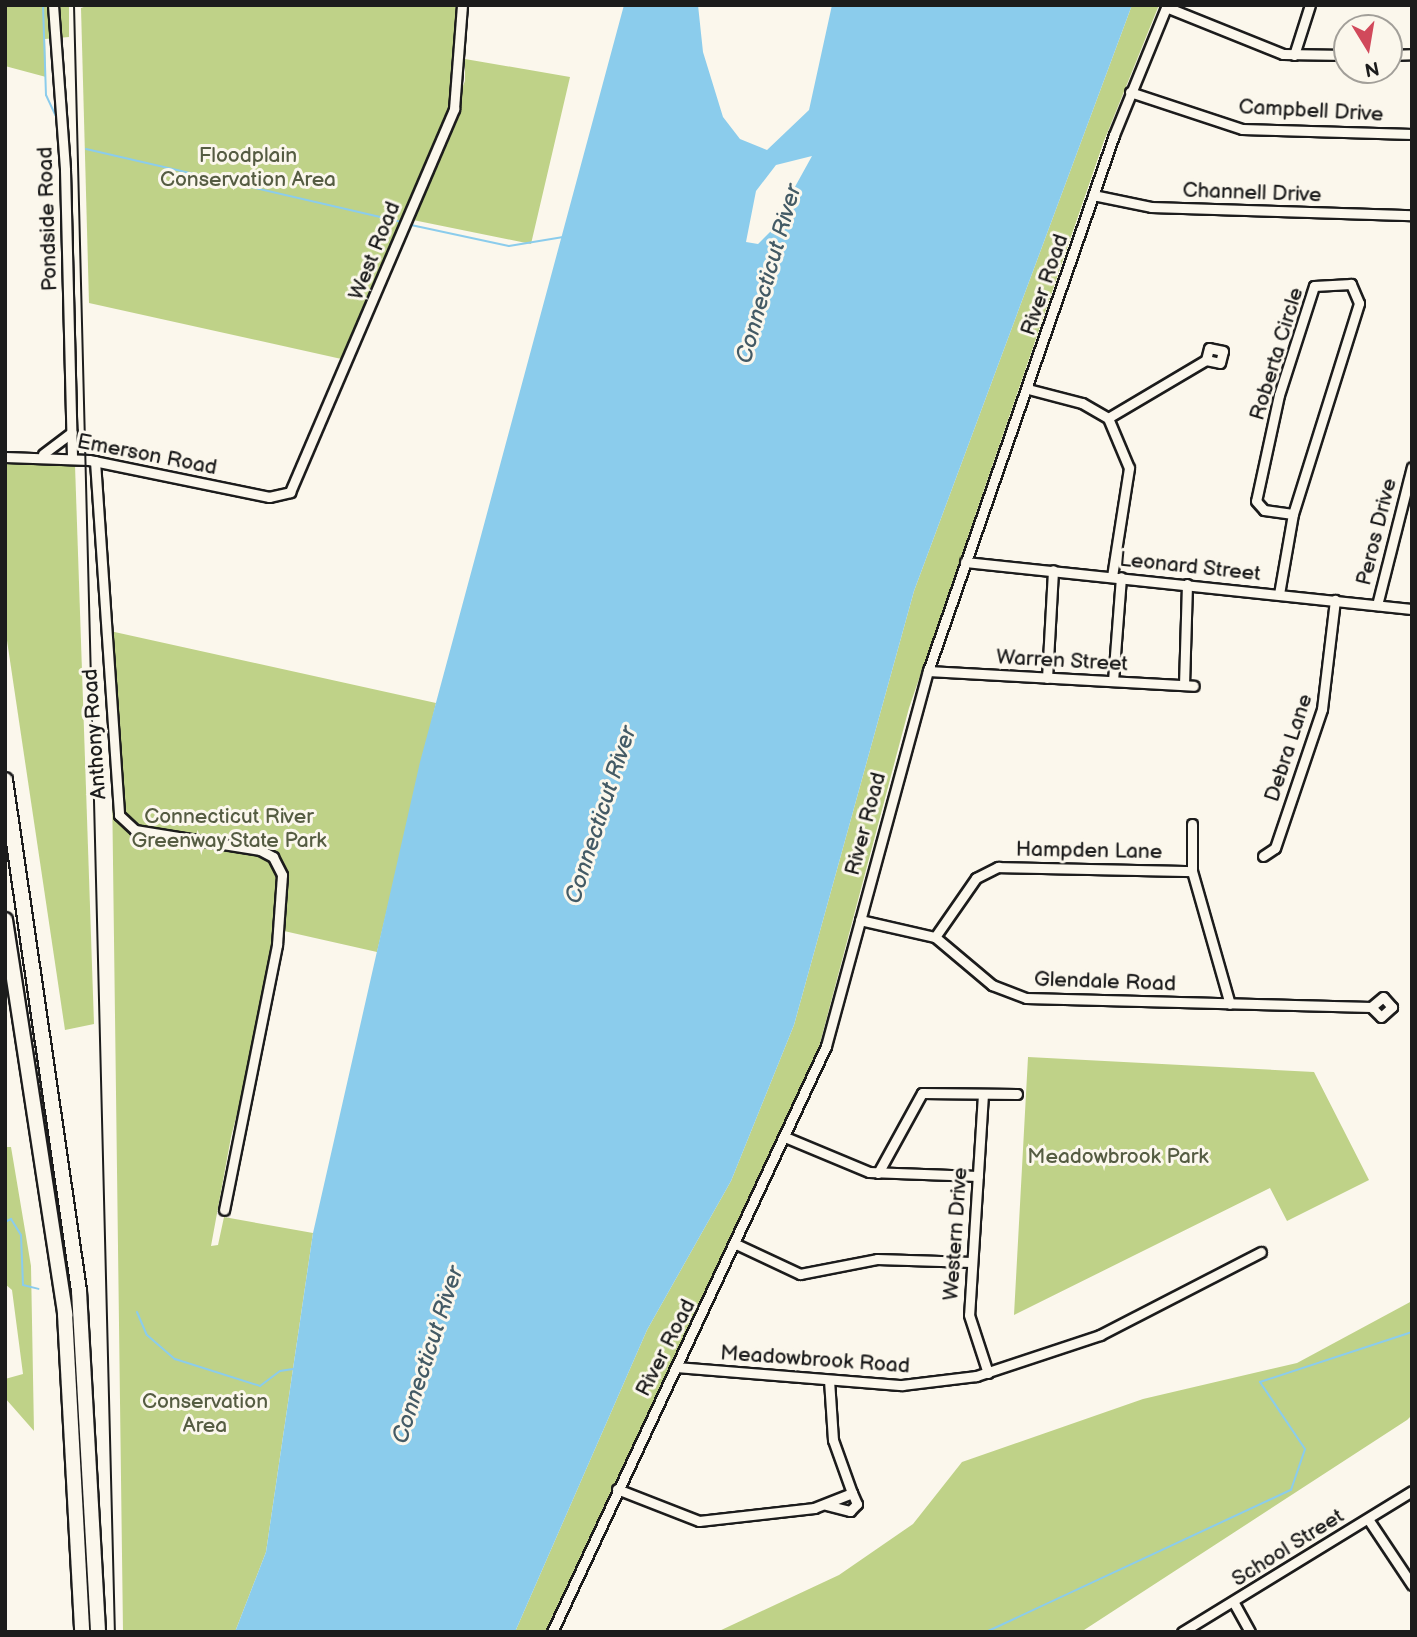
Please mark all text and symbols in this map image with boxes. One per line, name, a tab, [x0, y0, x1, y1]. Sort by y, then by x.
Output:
north arrow	[1333, 14, 1403, 84]
text: N	[1363, 55, 1381, 81]
street label: Campbell Drive	[1238, 95, 1384, 127]
park label: Floodplain Conservation Area	[160, 143, 336, 193]
street label: Pondside Road	[33, 146, 63, 292]
street label: Channell Drive	[1182, 178, 1322, 208]
water label: Connecticut River	[730, 181, 808, 367]
street label: West Road	[344, 198, 406, 304]
street label: River Road	[1016, 231, 1074, 339]
street label: Roberta Circle	[1245, 285, 1309, 423]
street label: Emerson Road	[75, 429, 219, 481]
street label: Peros Drive	[1352, 476, 1402, 588]
street label: Leonard Street	[1118, 547, 1262, 587]
street label: Warren Street	[995, 645, 1129, 677]
street label: Anthony Road	[78, 667, 112, 801]
street label: Debra Lane	[1260, 691, 1318, 805]
water label: Connecticut River	[559, 723, 643, 907]
street label: River Road	[840, 770, 892, 878]
park label: Connecticut River Greenway State Park	[131, 804, 327, 854]
street label: Hampden Lane	[1016, 837, 1162, 865]
street label: Glendale Road	[1034, 967, 1176, 997]
park label: Meadowbrook Park	[1027, 1144, 1209, 1170]
street label: Western Drive	[939, 1167, 973, 1301]
water label: Connecticut River	[386, 1263, 470, 1447]
street label: River Road	[631, 1295, 701, 1401]
street label: Meadowbrook Road	[719, 1341, 911, 1379]
park label: Conservation Area	[142, 1389, 268, 1439]
street label: School Street	[1227, 1504, 1349, 1592]

